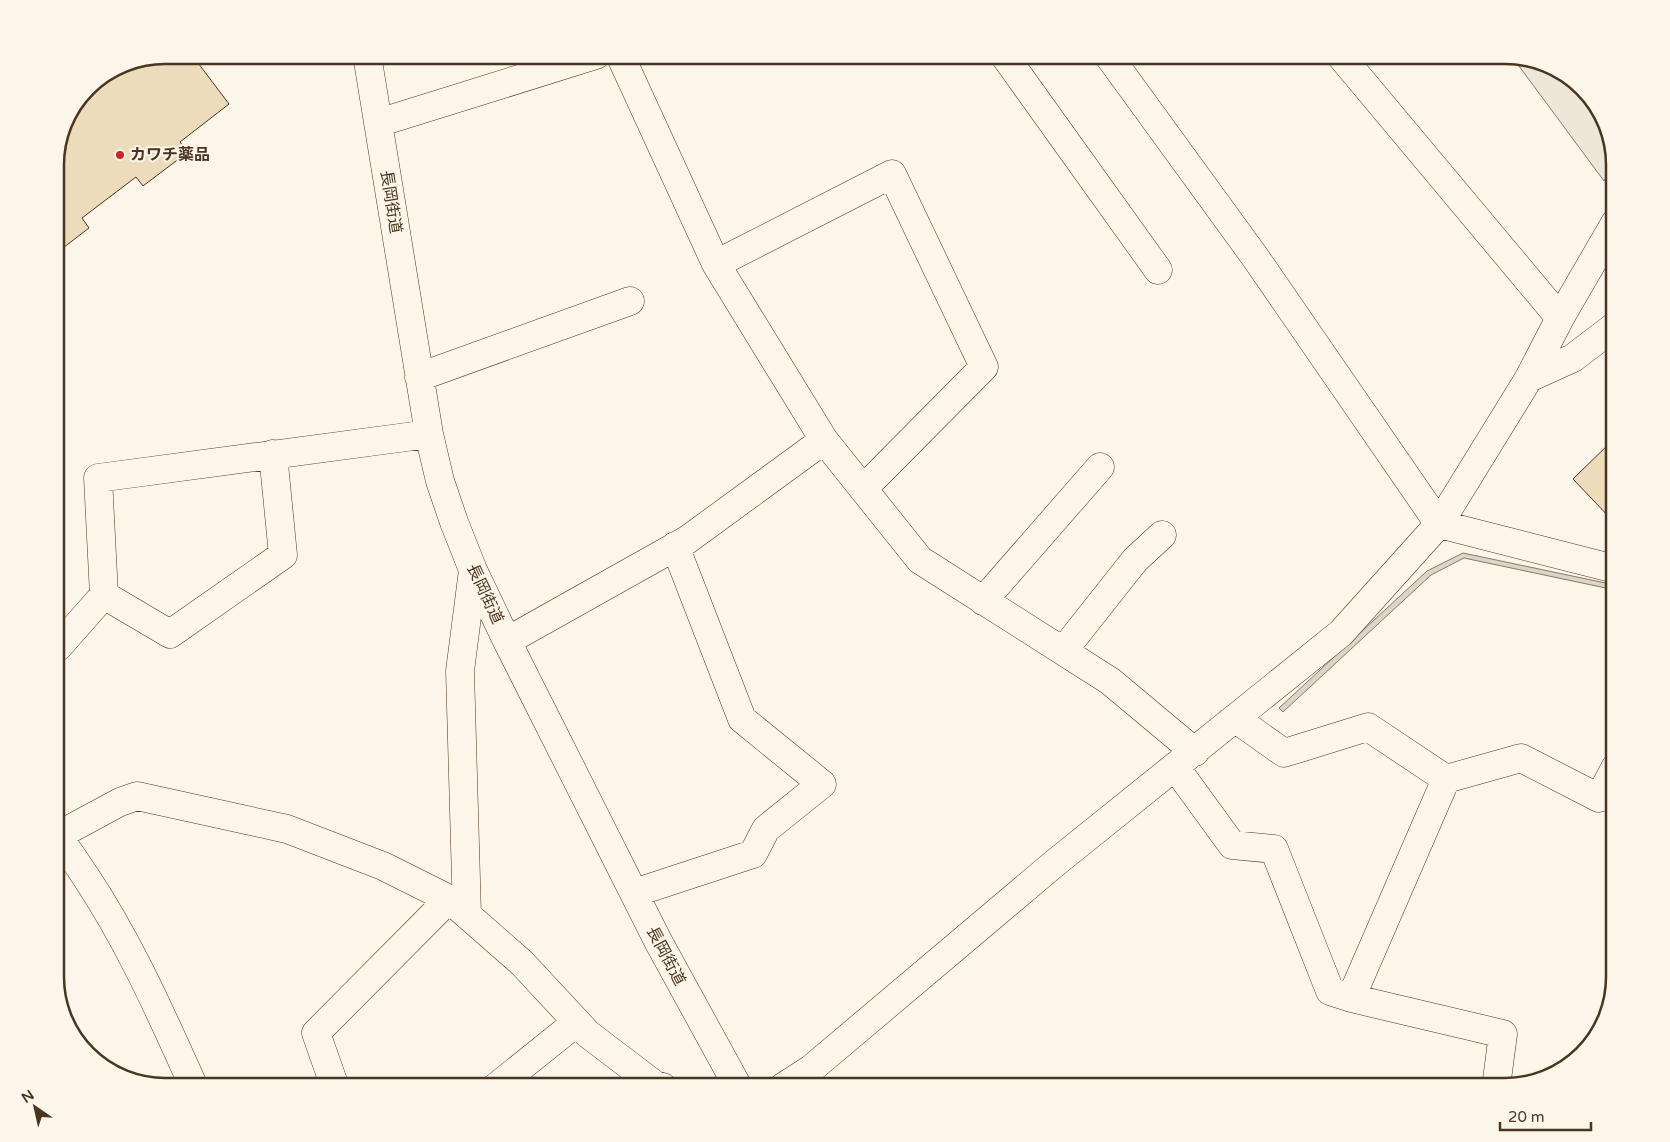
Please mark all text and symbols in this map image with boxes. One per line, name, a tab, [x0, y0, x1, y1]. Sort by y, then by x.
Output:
place label: カワチ薬品	[130, 145, 210, 165]
marker: カワチ薬品	[114, 149, 126, 161]
street label: 長岡街道	[376, 169, 406, 235]
street label: 長岡街道	[462, 561, 508, 627]
street label: 長岡街道	[642, 923, 690, 989]
north arrow	[10, 1082, 60, 1132]
text: N	[19, 1086, 37, 1107]
scale bar	[1500, 1100, 1591, 1132]
text: 20 m	[1508, 1108, 1545, 1126]

